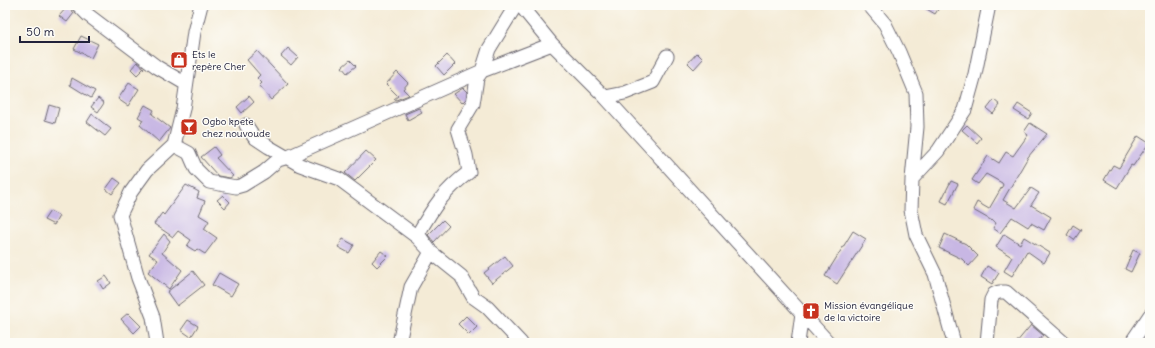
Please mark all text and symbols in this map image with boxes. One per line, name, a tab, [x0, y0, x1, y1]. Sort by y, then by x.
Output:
scale bar	[20, 18, 89, 44]
text: 50 m	[26, 24, 55, 39]
place label: Ets le repère Cher	[192, 48, 246, 73]
shop icon: Ets le repère Cher	[169, 50, 189, 70]
place label: Ogbo kpete chez nouvoude	[202, 115, 270, 140]
bar icon: Ogbo kpete chez nouvoude	[179, 117, 199, 137]
place label: Mission évangélique de la victoire	[824, 299, 913, 324]
church icon: Mission évangélique de la victoire	[801, 301, 821, 321]

